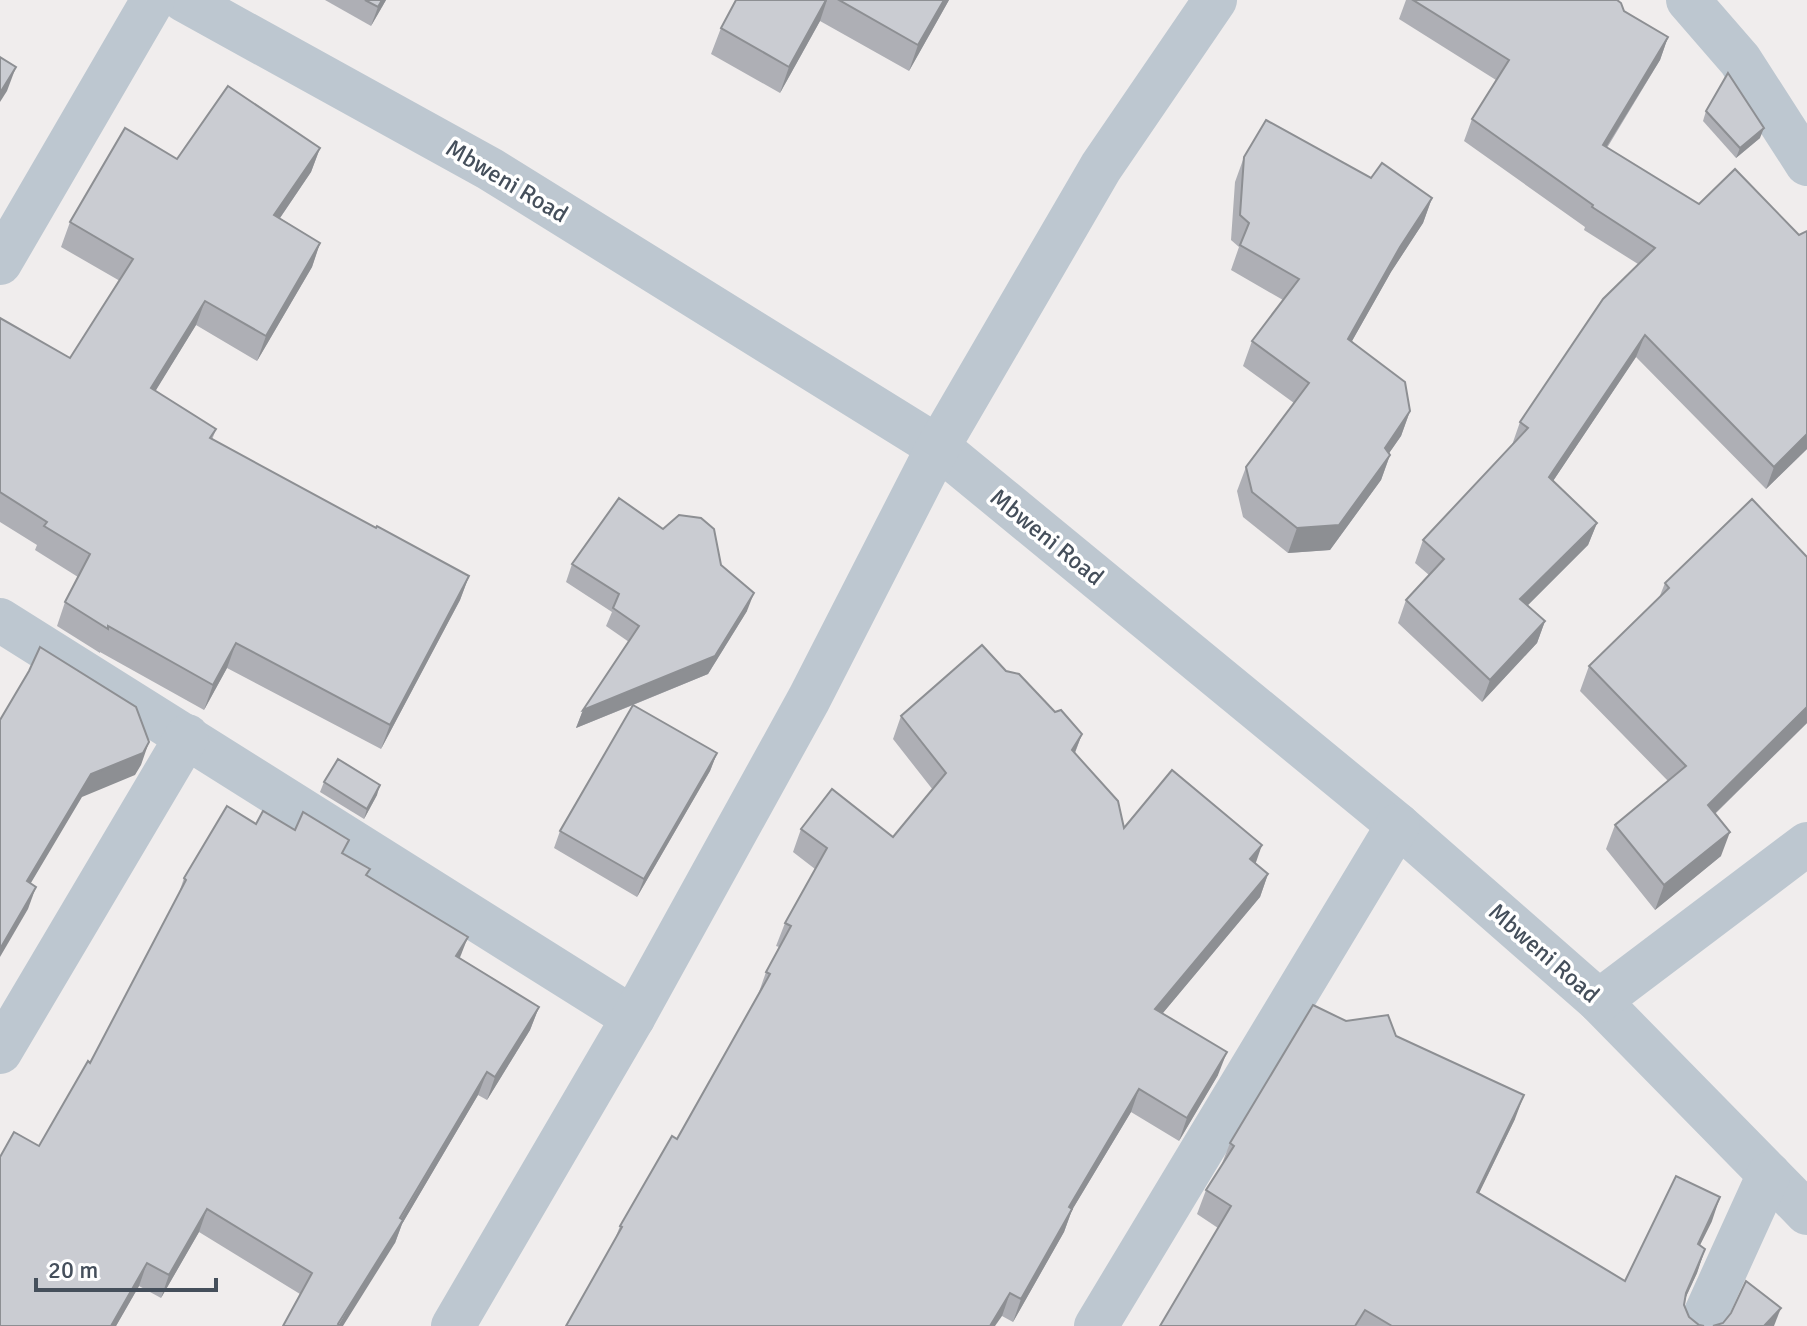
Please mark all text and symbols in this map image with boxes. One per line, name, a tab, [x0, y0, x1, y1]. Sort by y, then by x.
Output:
street label: Mbweni Road	[440, 133, 574, 229]
street label: Mbweni Road	[984, 482, 1110, 592]
street label: Mbweni Road	[1482, 897, 1606, 1009]
scale bar	[36, 1242, 216, 1292]
text: 20 m	[48, 1255, 98, 1285]

